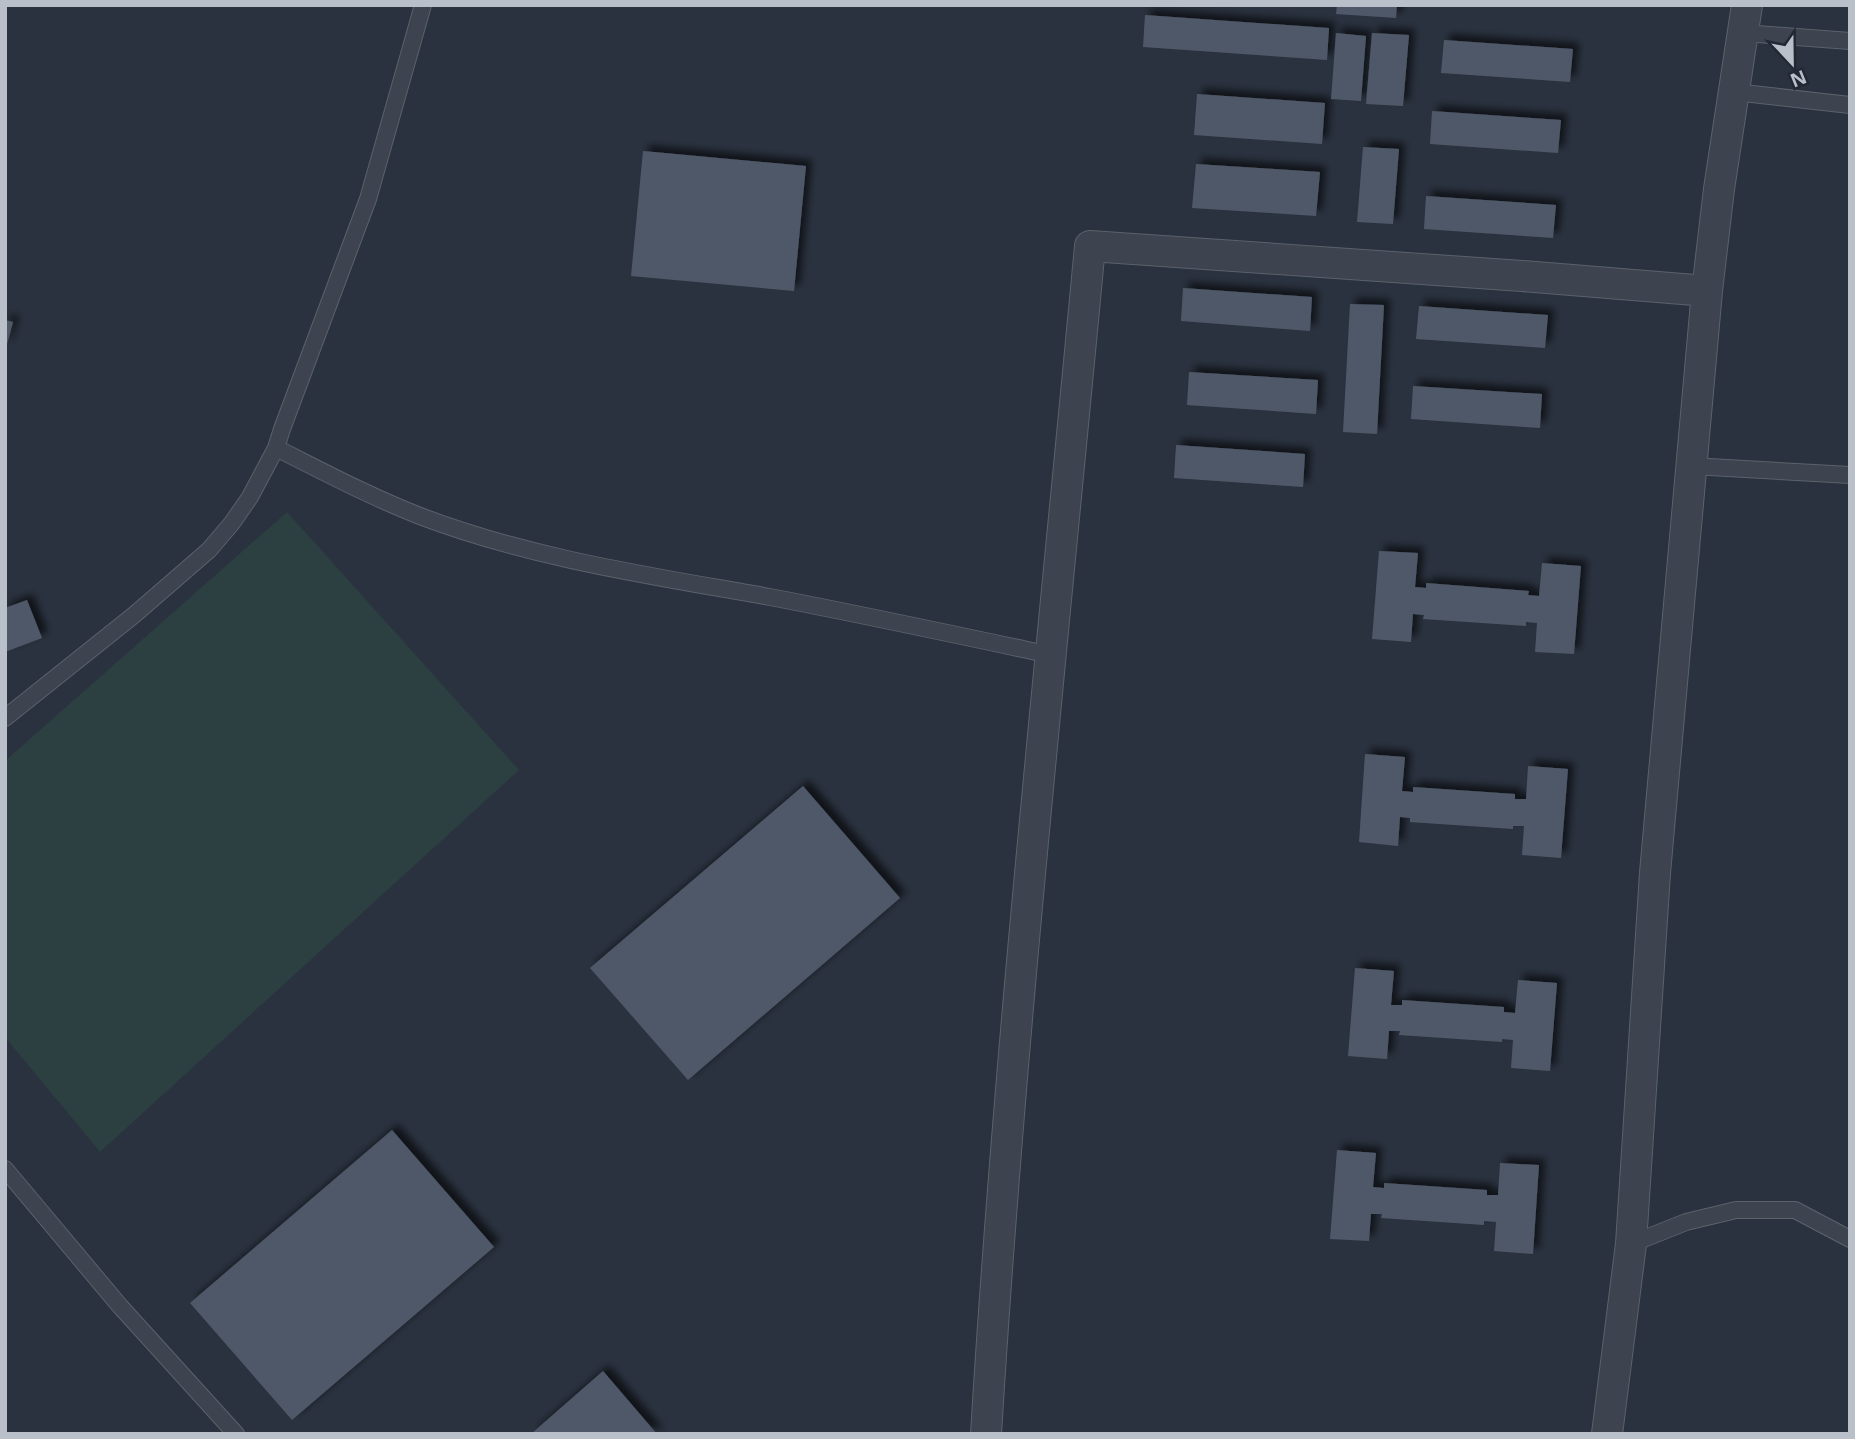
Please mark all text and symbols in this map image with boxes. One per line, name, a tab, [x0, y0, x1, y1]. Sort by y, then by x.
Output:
north arrow	[1757, 28, 1827, 98]
text: N	[1786, 64, 1810, 94]

